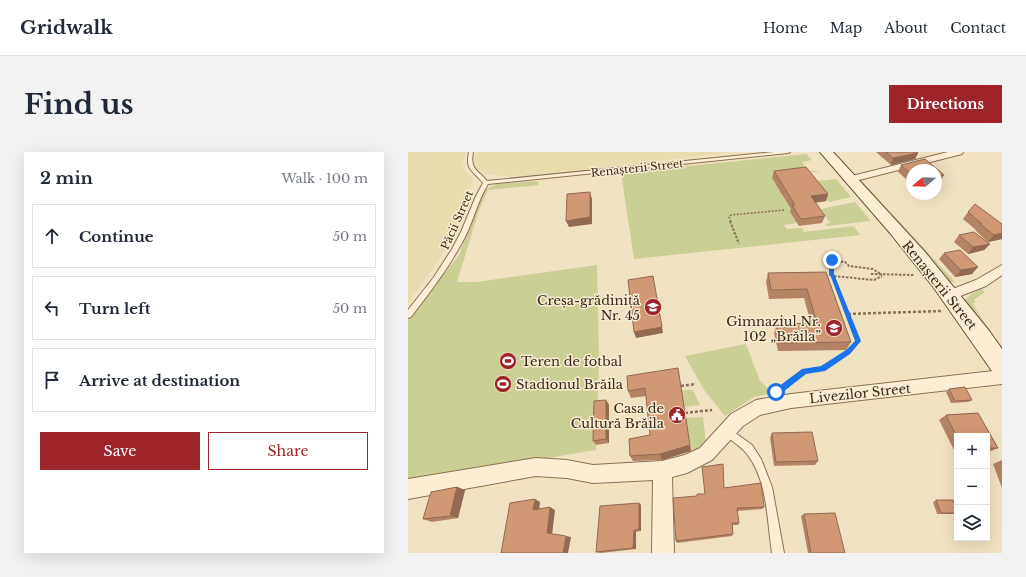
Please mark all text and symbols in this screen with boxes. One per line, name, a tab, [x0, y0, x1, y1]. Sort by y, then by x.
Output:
text: Gridwalk	[20, 16, 113, 39]
text: Home	[763, 19, 808, 37]
text: Map	[830, 19, 862, 37]
text: About	[884, 19, 928, 37]
text: Contact	[950, 19, 1006, 37]
button: Directions	[889, 85, 1002, 123]
text: Find us	[24, 87, 134, 122]
street label: Renașterii Street	[590, 156, 685, 180]
north arrow	[906, 164, 942, 200]
text: 2 min	[40, 168, 93, 189]
text: Walk · 100 m	[281, 170, 368, 187]
street label: Păcii Street	[438, 188, 477, 252]
icon: ahead	[41, 225, 63, 247]
text: Continue	[79, 227, 154, 246]
text: 50 m	[333, 228, 367, 245]
street label: Renașterii Street	[898, 237, 981, 333]
route end	[823, 251, 841, 269]
place label: Creșa-grădiniță Nr. 45	[537, 292, 641, 324]
icon: left	[41, 297, 63, 319]
school or university icon: Creșa-grădiniță Nr. 45	[643, 297, 663, 317]
text: Turn left	[79, 299, 150, 318]
text: 50 m	[333, 300, 367, 317]
place label: Gimnaziul Nr. 102 „Brăila”	[726, 313, 821, 345]
school or university icon: Gimnaziul Nr. 102 „Brăila”	[824, 318, 844, 338]
sports icon: Teren de fotbal	[498, 351, 518, 371]
place label: Teren de fotbal	[521, 353, 622, 370]
icon: arrive	[41, 369, 63, 391]
text: Arrive at destination	[79, 371, 240, 390]
sports icon: Stadionul Brăila	[493, 374, 513, 394]
place label: Stadionul Brăila	[516, 376, 624, 393]
street label: Livezilor Street	[808, 380, 912, 407]
route start	[767, 383, 785, 401]
place label: Casa de Cultură Brăila	[571, 400, 665, 432]
public building icon: Casa de Cultură Brăila	[667, 405, 687, 425]
button: Save	[40, 432, 200, 470]
button: Share	[208, 432, 368, 470]
map controls	[954, 433, 990, 541]
button: +	[954, 433, 990, 469]
button: −	[954, 469, 990, 505]
button: layers	[954, 505, 990, 541]

